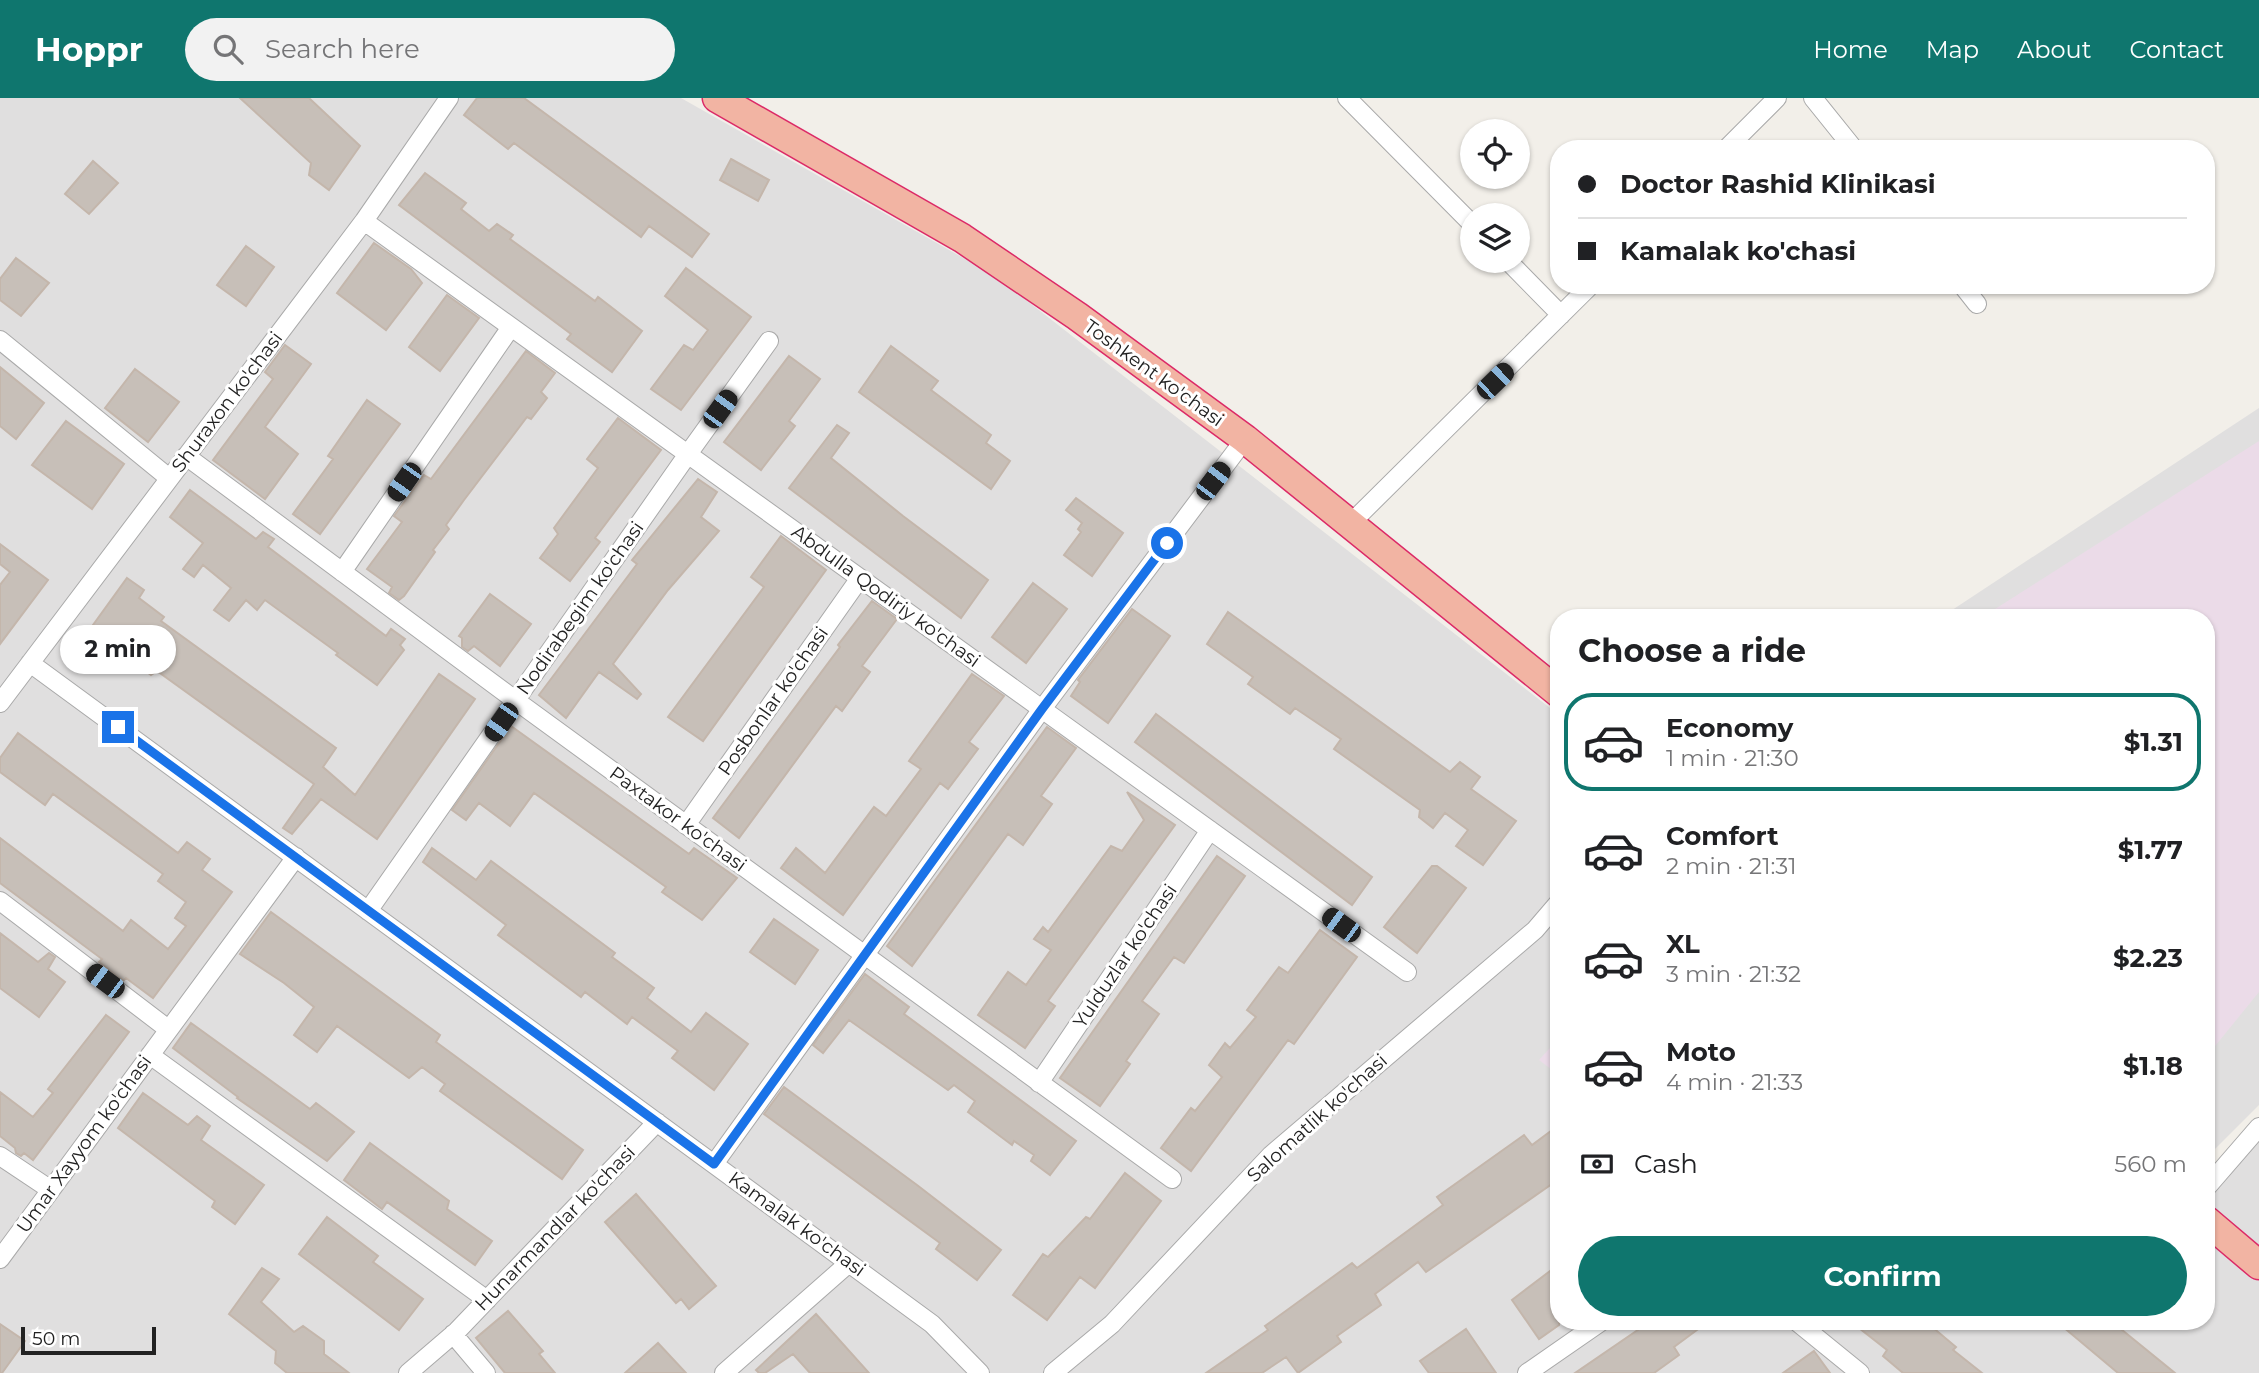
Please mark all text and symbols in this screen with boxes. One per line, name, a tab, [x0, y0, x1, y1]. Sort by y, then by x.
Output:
search box	[185, 18, 675, 81]
text: Hoppr	[35, 29, 143, 69]
icon: search	[209, 30, 247, 68]
text: Search here	[265, 33, 420, 65]
text: Home	[1813, 35, 1888, 64]
text: Map	[1926, 35, 1979, 64]
text: About	[2017, 35, 2091, 64]
text: Contact	[2129, 35, 2224, 64]
map controls	[1460, 119, 1530, 273]
button: locate	[1460, 119, 1530, 189]
text: Doctor Rashid Klinikasi	[1620, 168, 1936, 200]
button: layers	[1460, 203, 1530, 273]
text: Kamalak ko'chasi	[1620, 235, 1856, 267]
street label: Toshkent ko'chasi	[1080, 315, 1228, 431]
street label: Shuraxon ko'chasi	[167, 327, 287, 477]
car	[1473, 359, 1518, 403]
car	[700, 386, 741, 432]
car	[1192, 458, 1235, 504]
car	[384, 459, 425, 505]
street label: Nodirabegim ko'chasi	[511, 517, 649, 699]
street label: Abdulla Qodiriy ko'chasi	[787, 520, 985, 672]
route start	[1151, 527, 1183, 559]
street label: Posbonlar ko'chasi	[713, 622, 833, 780]
callout: 2 min	[60, 626, 176, 674]
text: Choose a ride	[1578, 631, 1806, 670]
text: 2 min	[84, 635, 152, 663]
car	[481, 699, 522, 745]
route end	[102, 711, 134, 743]
icon: car	[1582, 711, 1645, 774]
text: Economy	[1666, 712, 1793, 744]
text: $1.31	[2124, 726, 2183, 758]
text: 1 min · 21:30	[1666, 744, 1799, 772]
street label: Paxtakor ko'chasi	[605, 762, 751, 876]
icon: car	[1582, 819, 1645, 882]
text: Comfort	[1666, 820, 1778, 852]
text: $1.77	[2118, 834, 2183, 866]
text: 2 min · 21:31	[1666, 852, 1797, 880]
street label: Yulduzlar ko'chasi	[1068, 880, 1182, 1032]
car	[1318, 904, 1365, 946]
icon: car	[1582, 927, 1645, 990]
text: XL	[1666, 928, 1700, 960]
text: $2.23	[2113, 942, 2183, 974]
car	[82, 960, 129, 1002]
text: 3 min · 21:32	[1666, 960, 1801, 988]
icon: car	[1582, 1035, 1645, 1098]
text: Moto	[1666, 1036, 1736, 1068]
street label: Salomatlik ko'chasi	[1242, 1049, 1392, 1187]
text: $1.18	[2123, 1050, 2183, 1082]
street label: Umar Xayyom ko'chasi	[12, 1051, 156, 1237]
text: 4 min · 21:33	[1666, 1068, 1803, 1096]
street label: Hunarmandlar ko'chasi	[470, 1141, 640, 1315]
icon: cash	[1578, 1145, 1616, 1183]
text: Cash	[1634, 1148, 1698, 1180]
text: 560 m	[2114, 1150, 2187, 1178]
street label: Kamalak ko'chasi	[724, 1167, 870, 1281]
button: Confirm	[1578, 1236, 2187, 1316]
scale bar	[21, 1324, 156, 1356]
text: 50 m	[32, 1327, 80, 1350]

